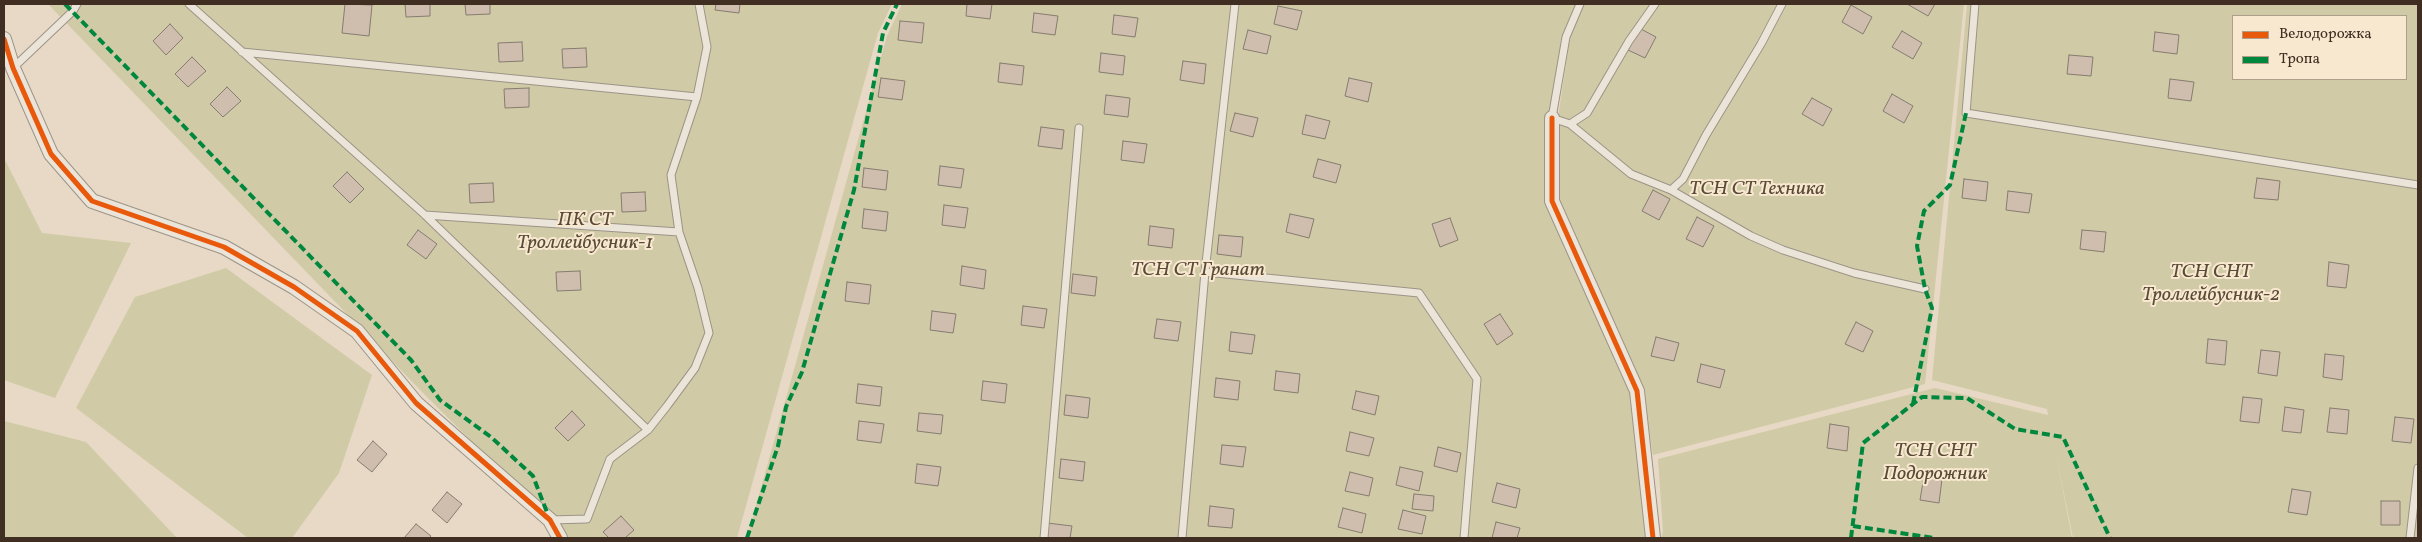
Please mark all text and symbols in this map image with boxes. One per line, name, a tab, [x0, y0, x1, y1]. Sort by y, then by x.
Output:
legend	[2232, 15, 2407, 80]
text: Велодорожка	[2279, 24, 2372, 45]
text: Тропа	[2279, 49, 2320, 70]
park label: ТСН СТ Техника	[1689, 178, 1825, 202]
park label: ПК СТ Троллейбусник-1	[517, 209, 653, 256]
park label: ТСН СТ Гранат	[1131, 259, 1265, 283]
park label: ТСН СНТ Троллейбусник-2	[2142, 261, 2280, 308]
park label: ТСН СНТ Подорожник	[1883, 440, 1987, 487]

